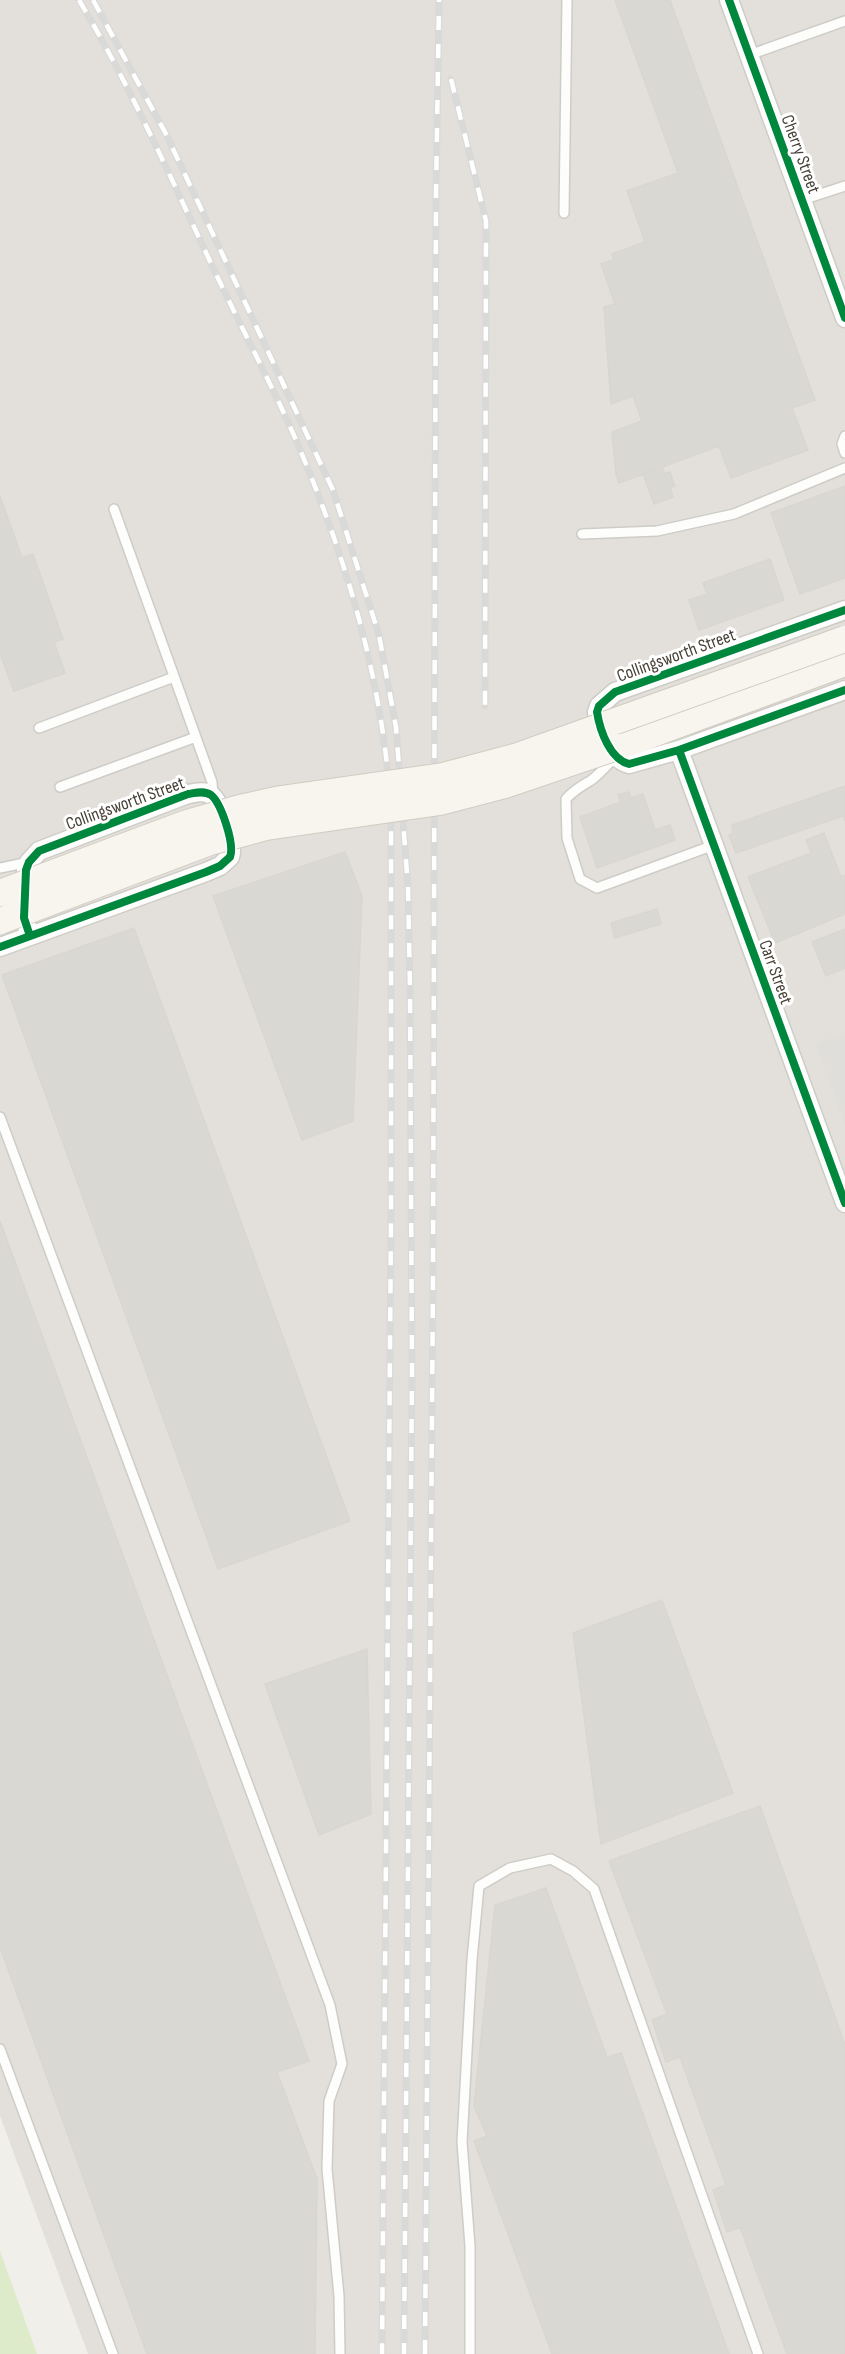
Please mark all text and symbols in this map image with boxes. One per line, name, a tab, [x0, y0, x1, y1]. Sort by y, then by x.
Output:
street label: Cherry Street	[777, 112, 825, 197]
street label: Collingsworth Street	[614, 624, 739, 687]
street label: Collingsworth Street	[63, 772, 188, 835]
street label: Carr Street	[754, 937, 797, 1007]

